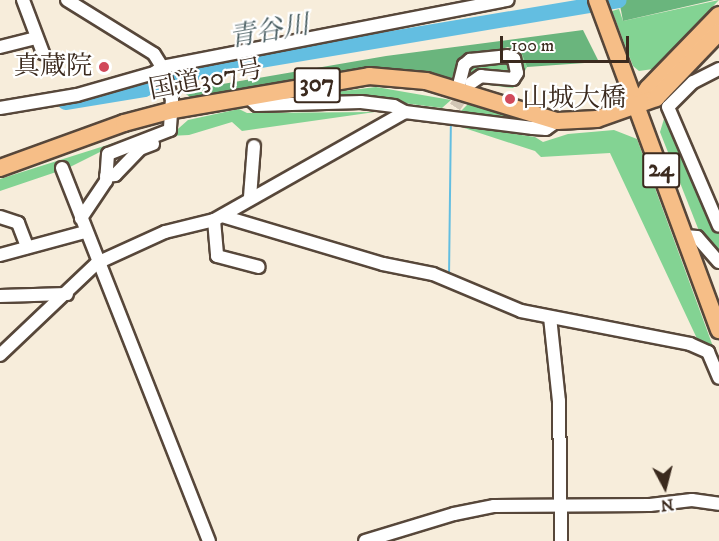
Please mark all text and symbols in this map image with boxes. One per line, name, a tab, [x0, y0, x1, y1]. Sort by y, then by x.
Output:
water label: 青谷川	[226, 9, 312, 55]
scale bar	[503, 24, 632, 62]
text: 100 m	[511, 35, 554, 57]
place label: 真蔵院	[14, 51, 92, 83]
street label: 国道307号	[146, 54, 266, 106]
marker: 真蔵院	[97, 60, 111, 74]
road number: 307	[293, 64, 341, 106]
place label: 山城大橋	[522, 83, 626, 115]
marker: 山城大橋	[503, 92, 517, 106]
road number: 24	[642, 149, 680, 191]
north arrow	[635, 457, 695, 517]
text: N	[659, 494, 675, 516]

